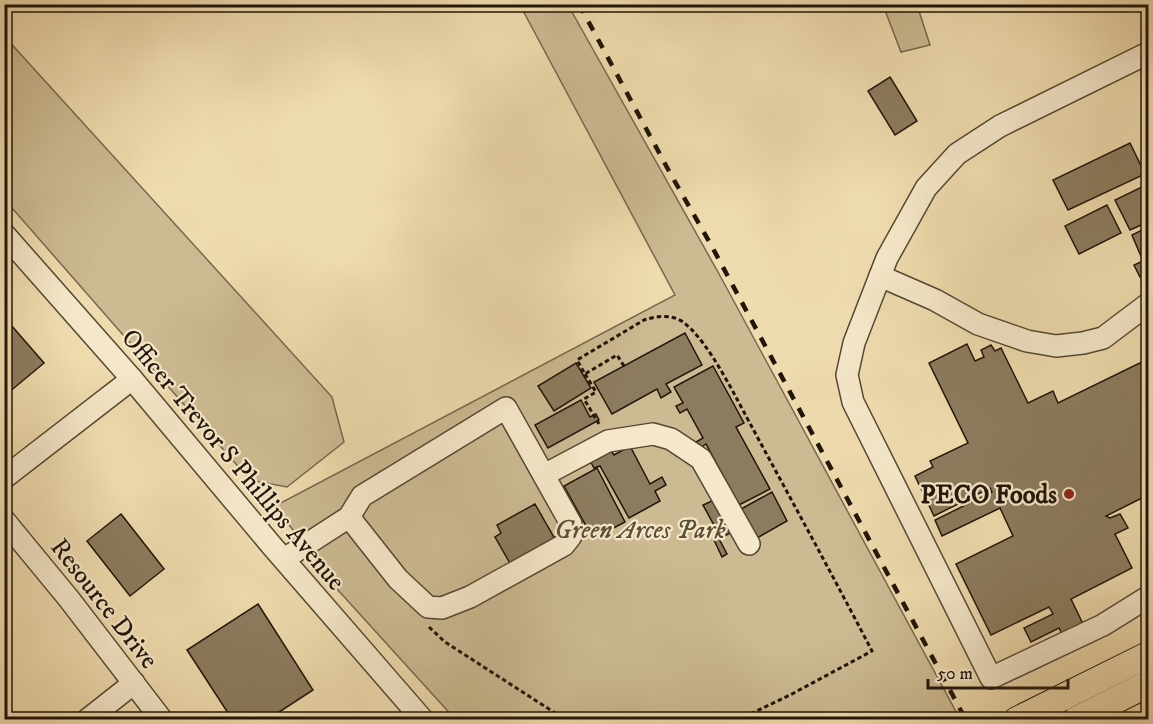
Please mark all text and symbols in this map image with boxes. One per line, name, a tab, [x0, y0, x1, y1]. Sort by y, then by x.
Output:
street label: Officer Trevor S Phillips Avenue	[114, 322, 352, 598]
place label: PECO Foods	[920, 479, 1057, 512]
marker: PECO Foods	[1062, 487, 1076, 501]
park label: Green Arces Park	[554, 514, 726, 547]
street label: Resource Drive	[43, 532, 165, 676]
scale bar	[928, 652, 1068, 690]
text: 50 m	[937, 663, 973, 685]

